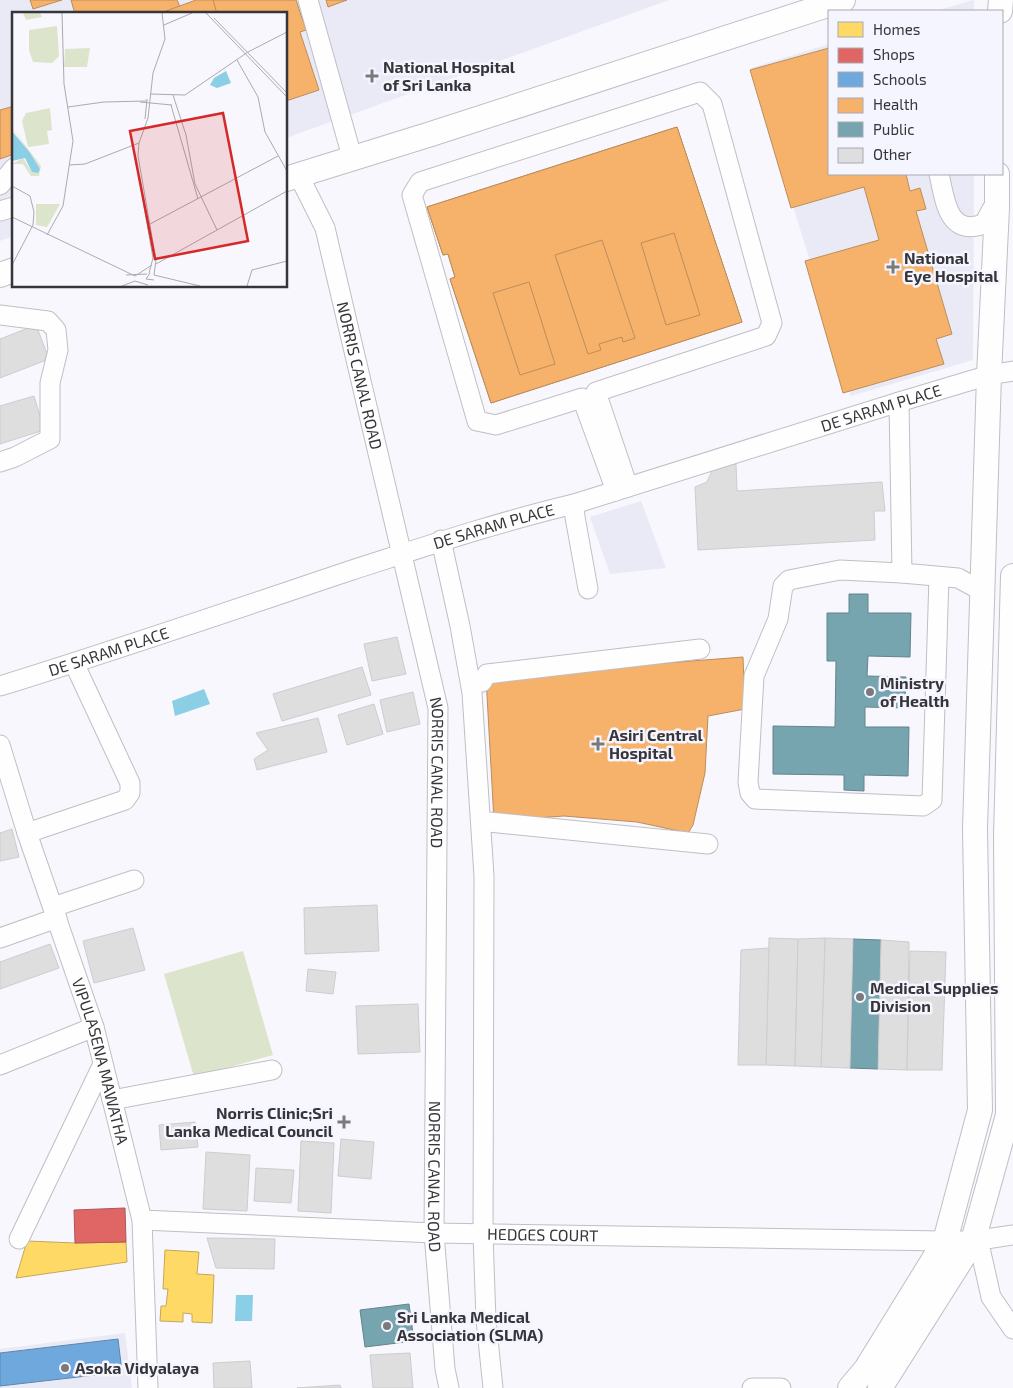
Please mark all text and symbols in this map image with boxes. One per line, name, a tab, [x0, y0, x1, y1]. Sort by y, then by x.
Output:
legend	[828, 10, 1003, 175]
inset map	[12, 12, 288, 288]
text: Homes	[873, 20, 920, 38]
text: Shops	[873, 45, 915, 63]
place label: National Hospital of Sri Lanka	[383, 57, 516, 94]
marker: National Hospital of Sri Lanka	[365, 69, 379, 83]
text: Schools	[873, 70, 927, 88]
text: Health	[873, 95, 918, 113]
text: Public	[873, 120, 914, 138]
text: Other	[873, 145, 912, 163]
place label: National Eye Hospital	[904, 248, 999, 286]
marker: National Eye Hospital	[886, 260, 900, 274]
street label: NORRIS CANAL ROAD	[334, 300, 387, 451]
street label: DE SARAM PLACE	[818, 380, 943, 435]
street label: DE SARAM PLACE	[431, 499, 556, 552]
street label: DE SARAM PLACE	[46, 622, 171, 679]
place label: Ministry of Health	[880, 673, 949, 710]
marker: Ministry of Health	[864, 686, 876, 698]
street label: NORRIS CANAL ROAD	[427, 695, 448, 848]
place label: Asiri Central Hospital	[609, 725, 704, 762]
marker: Asiri Central Hospital	[591, 737, 605, 751]
street label: VIPULASENA MAWATHA	[69, 975, 133, 1146]
place label: Medical Supplies Division	[870, 978, 999, 1015]
marker: Medical Supplies Division	[854, 991, 866, 1003]
street label: NORRIS CANAL ROAD	[425, 1101, 446, 1253]
place label: Norris Clinic;Sri Lanka Medical Council	[165, 1103, 334, 1140]
marker: Norris Clinic;Sri Lanka Medical Council	[337, 1115, 351, 1129]
street label: HEDGES COURT	[487, 1224, 598, 1245]
place label: Sri Lanka Medical Association (SLMA)	[397, 1307, 543, 1344]
marker: Sri Lanka Medical Association (SLMA)	[381, 1320, 393, 1332]
place label: Asoka Vidyalaya	[75, 1358, 199, 1378]
marker: Asoka Vidyalaya	[59, 1362, 71, 1374]

